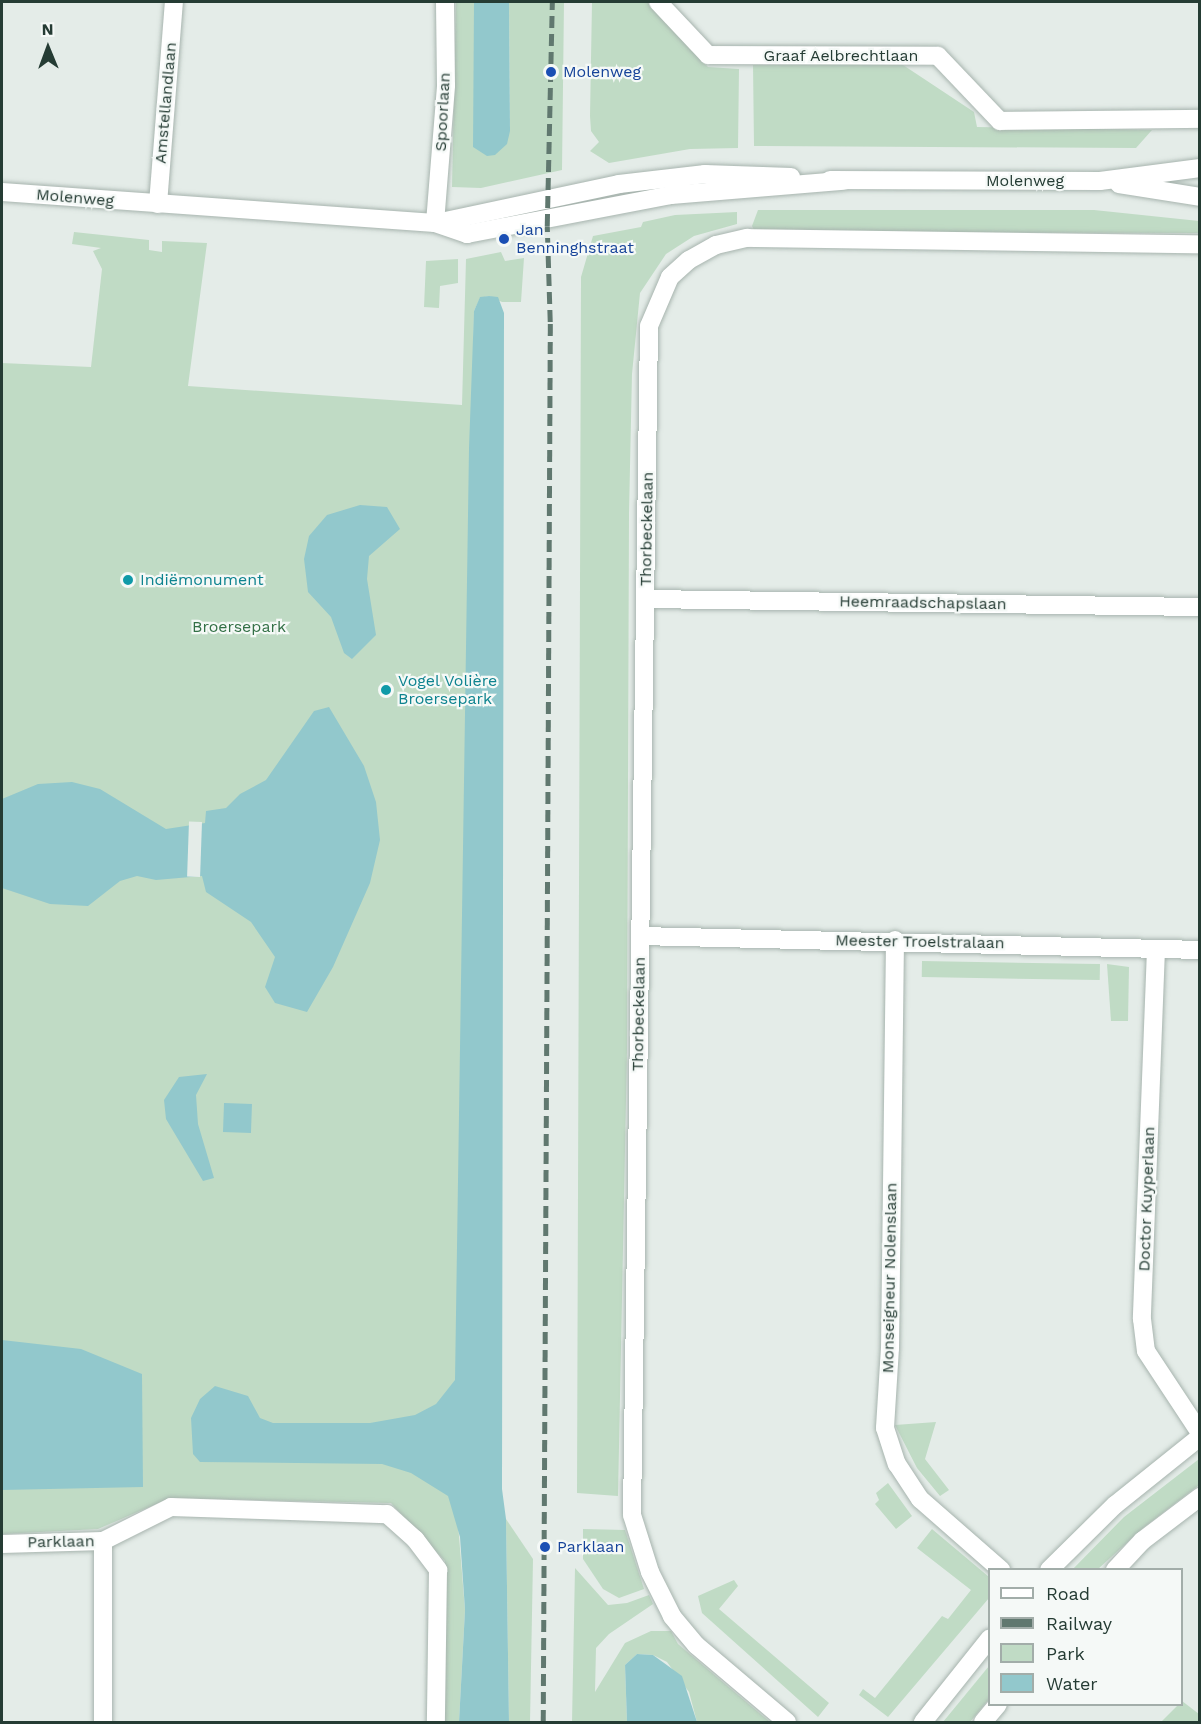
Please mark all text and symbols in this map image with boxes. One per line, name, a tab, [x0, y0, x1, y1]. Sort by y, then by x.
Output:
north arrow	[18, 18, 78, 78]
text: N	[42, 20, 54, 39]
street label: Amstellandlaan	[151, 41, 181, 165]
street label: Graaf Aelbrechtlaan	[763, 46, 919, 66]
place label: Molenweg	[563, 62, 641, 82]
marker: Molenweg	[544, 65, 558, 79]
street label: Spoorlaan	[431, 72, 455, 152]
street label: Molenweg	[986, 171, 1064, 191]
street label: Molenweg	[35, 185, 115, 211]
place label: Jan Benninghstraat	[516, 220, 634, 258]
marker: Jan Benninghstraat	[497, 232, 511, 246]
street label: Thorbeckelaan	[636, 472, 658, 586]
place label: Indiëmonument	[140, 570, 264, 590]
marker: Indiëmonument	[121, 573, 135, 587]
street label: Heemraadschapslaan	[839, 592, 1007, 614]
park label: Broersepark	[192, 617, 286, 637]
place label: Vogel Volière Broersepark	[398, 671, 498, 709]
marker: Vogel Volière Broersepark	[379, 683, 393, 697]
street label: Meester Troelstralaan	[835, 931, 1005, 953]
street label: Thorbeckelaan	[628, 957, 650, 1071]
street label: Doctor Kuyperlaan	[1135, 1126, 1159, 1272]
street label: Monseigneur Nolenslaan	[879, 1182, 901, 1374]
street label: Parklaan	[27, 1532, 95, 1552]
place label: Parklaan	[557, 1537, 624, 1557]
marker: Parklaan	[538, 1540, 552, 1554]
legend	[988, 1568, 1183, 1706]
text: Road	[1046, 1583, 1090, 1604]
text: Railway	[1046, 1613, 1112, 1634]
text: Park	[1046, 1643, 1085, 1664]
text: Water	[1046, 1673, 1098, 1694]

